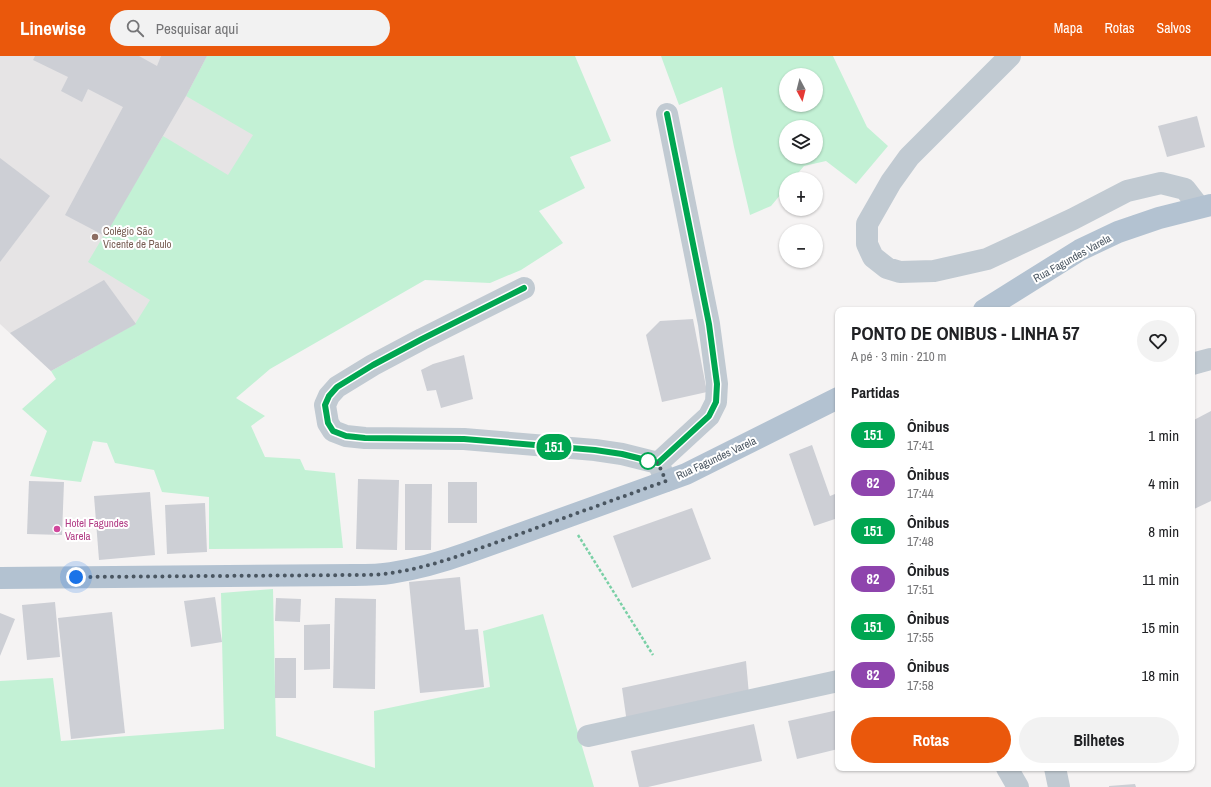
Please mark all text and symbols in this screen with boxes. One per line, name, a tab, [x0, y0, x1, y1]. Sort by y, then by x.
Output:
search box	[110, 10, 390, 46]
text: Linewise	[20, 15, 86, 41]
icon: search	[124, 17, 146, 39]
text: Pesquisar aqui	[156, 18, 239, 39]
text: Mapa	[1054, 19, 1083, 37]
text: Rotas	[1105, 19, 1135, 37]
text: Salvos	[1157, 19, 1191, 37]
north arrow	[779, 68, 823, 112]
map controls	[779, 68, 823, 268]
button: layers	[779, 120, 823, 164]
button: +	[779, 172, 823, 216]
place label: Colégio São Vicente de Paulo	[103, 224, 172, 251]
button: −	[779, 224, 823, 268]
street label: Rua Fagundes Varela	[1031, 231, 1113, 285]
marker: Colégio São Vicente de Paulo	[90, 232, 100, 242]
text: PONTO DE ONIBUS - LINHA 57	[851, 320, 1080, 346]
button: heart	[1137, 320, 1179, 362]
text: A pé · 3 min · 210 m	[851, 348, 946, 365]
text: Partidas	[851, 382, 900, 403]
text: Ônibus	[907, 416, 949, 437]
text: 1 min	[1148, 425, 1179, 446]
text: 151	[863, 426, 883, 444]
street label: Rua Fagundes Varela	[674, 433, 758, 483]
line badge: 151	[531, 434, 577, 460]
text: 17:41	[907, 437, 934, 454]
text: 151	[544, 438, 564, 456]
unlabelled marker	[639, 452, 657, 470]
text: Ônibus	[907, 464, 949, 485]
text: 4 min	[1148, 473, 1179, 494]
text: 82	[867, 474, 879, 492]
text: 17:44	[907, 485, 934, 502]
text: Ônibus	[907, 512, 949, 533]
place label: Hotel Fagundes Varela	[65, 516, 129, 543]
text: 8 min	[1148, 521, 1179, 542]
text: 151	[863, 522, 883, 540]
marker: Hotel Fagundes Varela	[52, 524, 62, 534]
text: 17:48	[907, 533, 934, 550]
text: Ônibus	[907, 560, 949, 581]
your location	[66, 567, 86, 587]
text: 11 min	[1142, 569, 1179, 590]
text: 82	[867, 570, 879, 588]
text: 17:51	[907, 581, 934, 598]
text: Ônibus	[907, 608, 949, 629]
text: 15 min	[1141, 617, 1179, 638]
text: 151	[863, 618, 883, 636]
text: 17:55	[907, 629, 934, 646]
text: Ônibus	[907, 656, 949, 677]
text: 18 min	[1141, 665, 1179, 686]
text: 82	[867, 666, 879, 684]
text: 17:58	[907, 677, 934, 694]
button: Rotas	[851, 717, 1011, 763]
button: Bilhetes	[1019, 717, 1179, 763]

